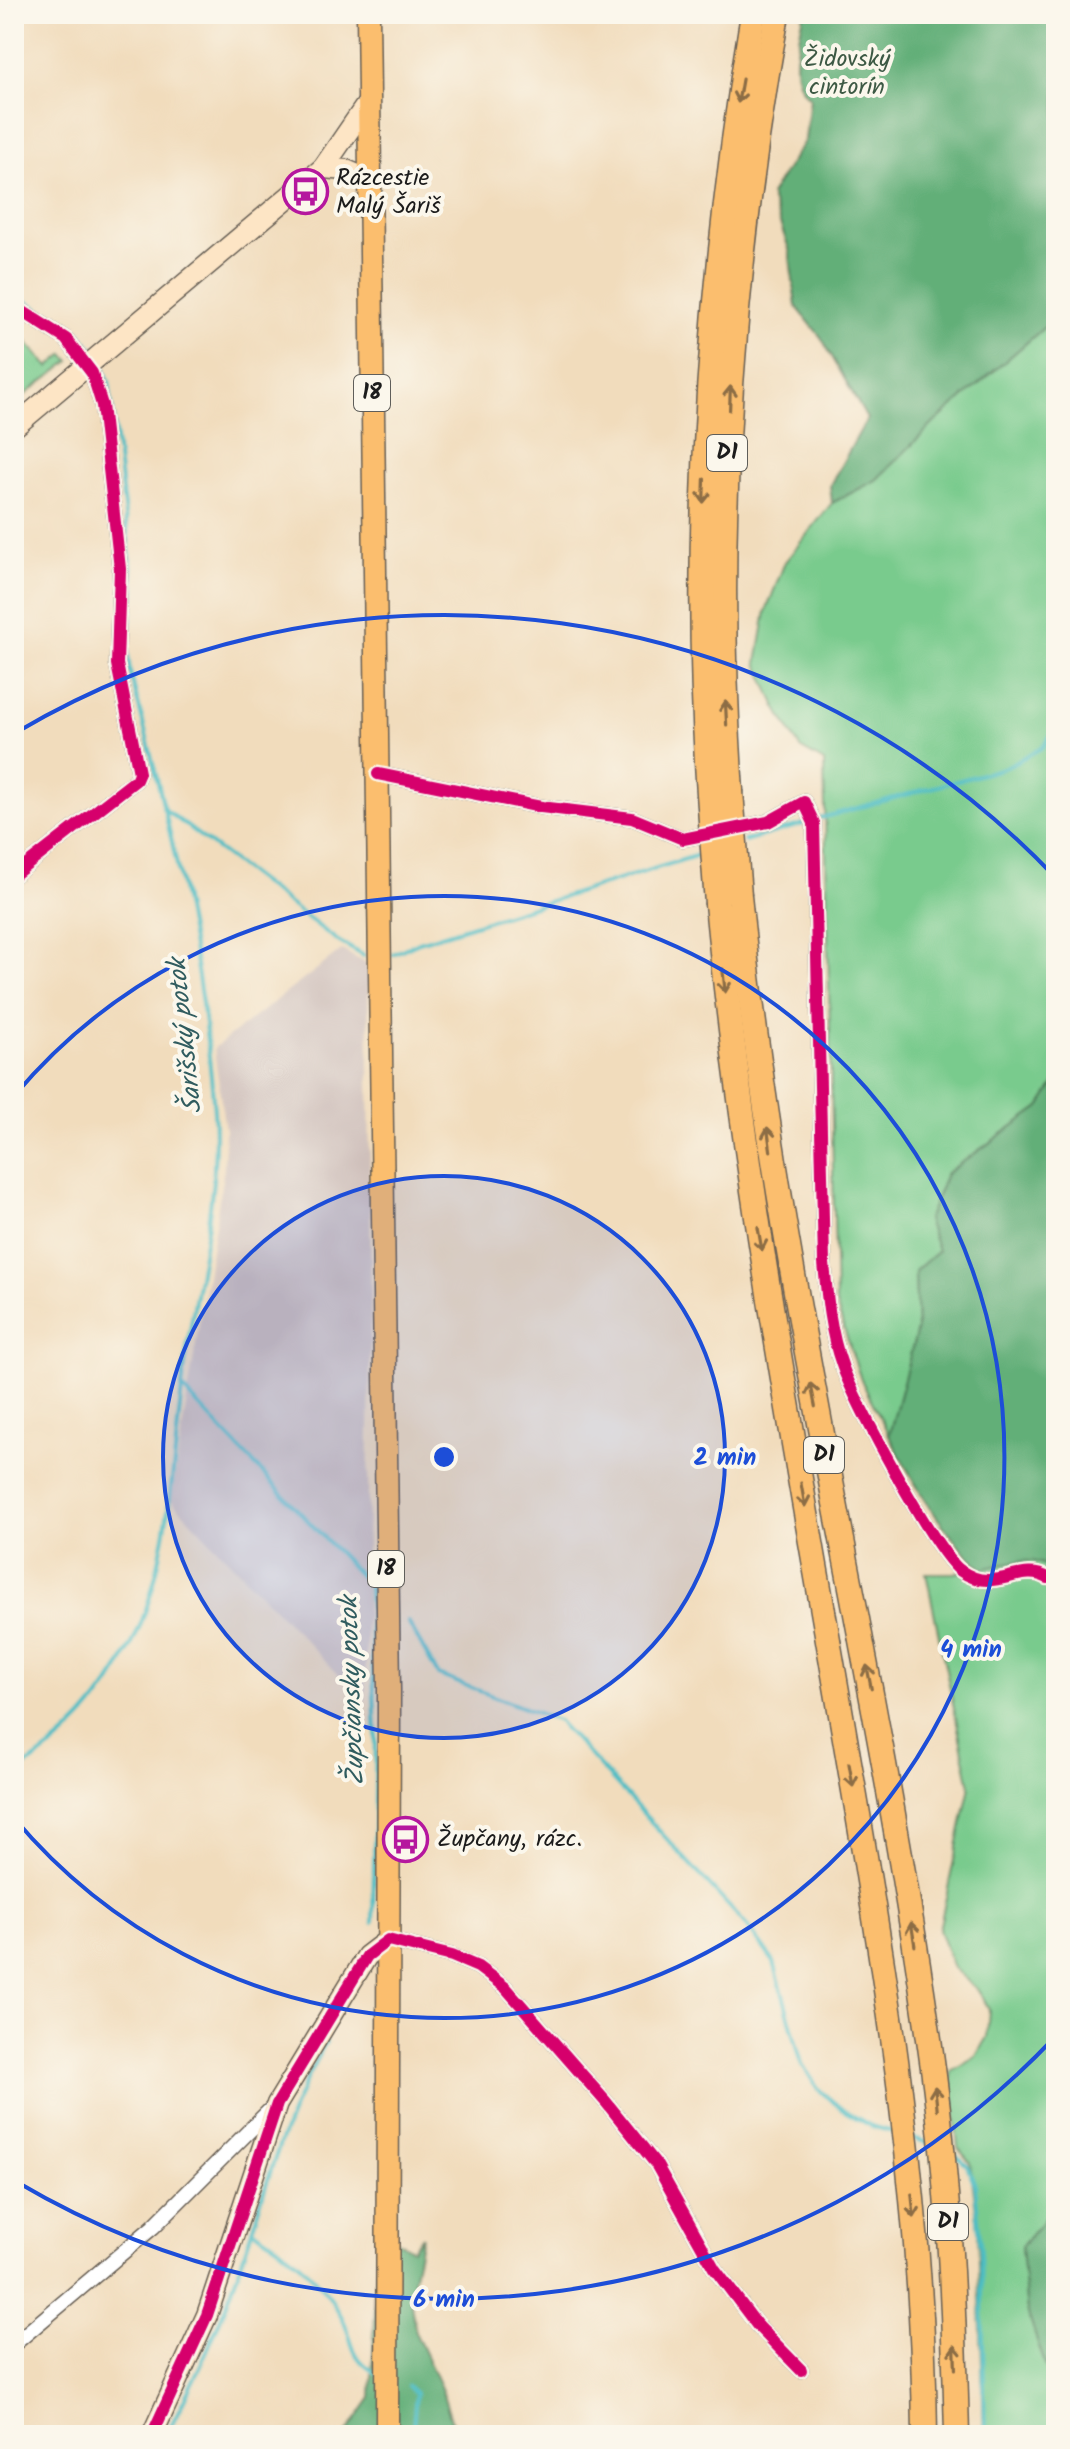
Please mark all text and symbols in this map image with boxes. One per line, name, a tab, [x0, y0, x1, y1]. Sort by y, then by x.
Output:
park label: Židovský cintorín	[804, 40, 892, 107]
one-way arrow	[732, 78, 747, 103]
place label: Rázcestie Malý Šariš	[336, 159, 441, 226]
bus stop icon: Rázcestie Malý Šariš	[281, 168, 329, 216]
road number: 18	[354, 375, 390, 411]
one-way arrow	[722, 385, 737, 412]
road number: D1	[707, 435, 747, 471]
one-way arrow	[696, 477, 712, 504]
one-way arrow	[718, 700, 733, 727]
water label: Šarišský potok	[157, 953, 215, 1116]
one-way arrow	[717, 967, 732, 994]
one-way arrow	[761, 1127, 776, 1152]
one-way arrow	[754, 1226, 769, 1251]
one-way arrow	[805, 1383, 820, 1408]
road number: D1	[804, 1437, 844, 1473]
text: 2 min	[694, 1439, 756, 1478]
centre of rings	[430, 1443, 458, 1471]
one-way arrow	[797, 1482, 812, 1507]
road number: 18	[368, 1551, 404, 1587]
water label: Župčiansky potok	[329, 1592, 377, 1786]
text: 4 min	[940, 1631, 1002, 1670]
one-way arrow	[861, 1665, 876, 1691]
one-way arrow	[845, 1761, 860, 1787]
bus stop icon: Župčany, rázc.	[382, 1815, 430, 1863]
place label: Župčany, rázc.	[437, 1820, 582, 1859]
one-way arrow	[905, 1921, 920, 1947]
one-way arrow	[929, 2085, 944, 2112]
one-way arrow	[906, 2192, 921, 2219]
road number: D1	[928, 2204, 968, 2240]
text: 6 min	[413, 2281, 475, 2320]
one-way arrow	[947, 2344, 962, 2371]

